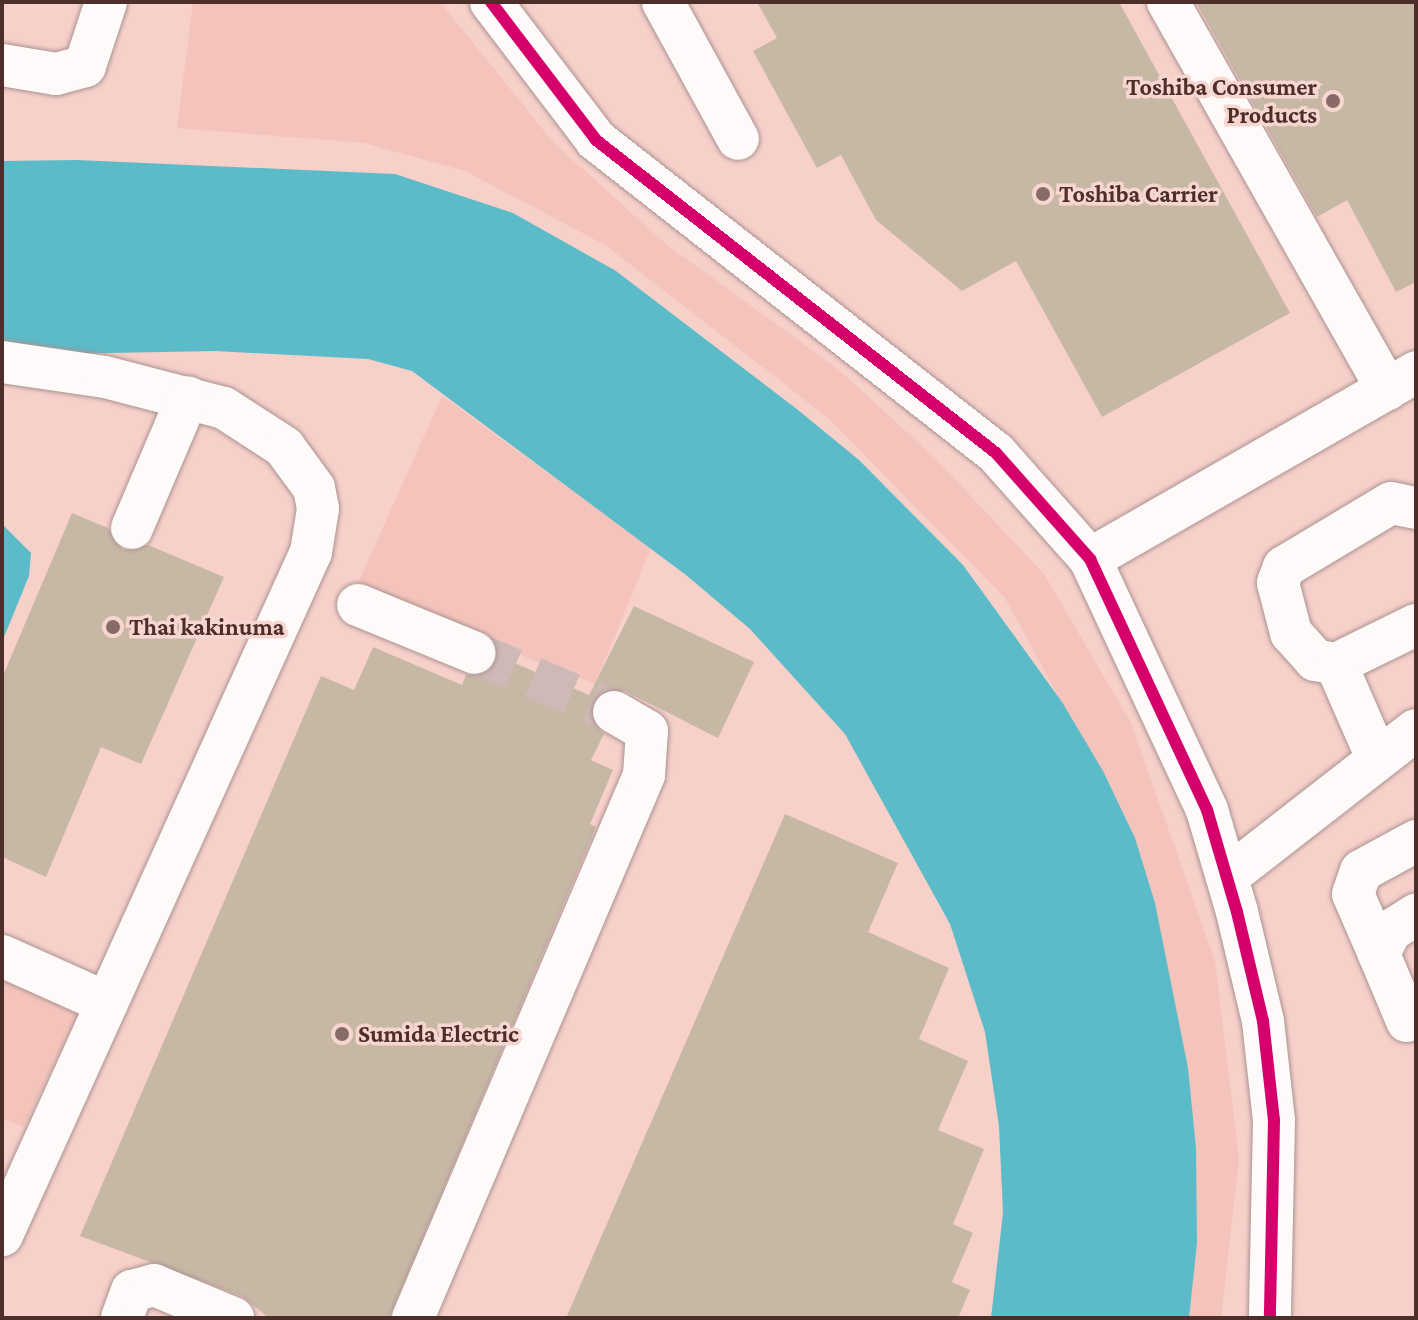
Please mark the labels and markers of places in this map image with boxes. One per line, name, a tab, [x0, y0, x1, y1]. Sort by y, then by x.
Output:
place label: Toshiba Consumer Products	[1126, 73, 1317, 129]
marker: Toshiba Consumer Products	[1324, 92, 1342, 110]
place label: Toshiba Carrier	[1059, 180, 1218, 208]
marker: Toshiba Carrier	[1034, 185, 1052, 203]
place label: Thai kakinuma	[129, 613, 284, 641]
marker: Thai kakinuma	[104, 618, 122, 636]
place label: Sumida Electric	[358, 1020, 519, 1048]
marker: Sumida Electric	[333, 1025, 351, 1043]

